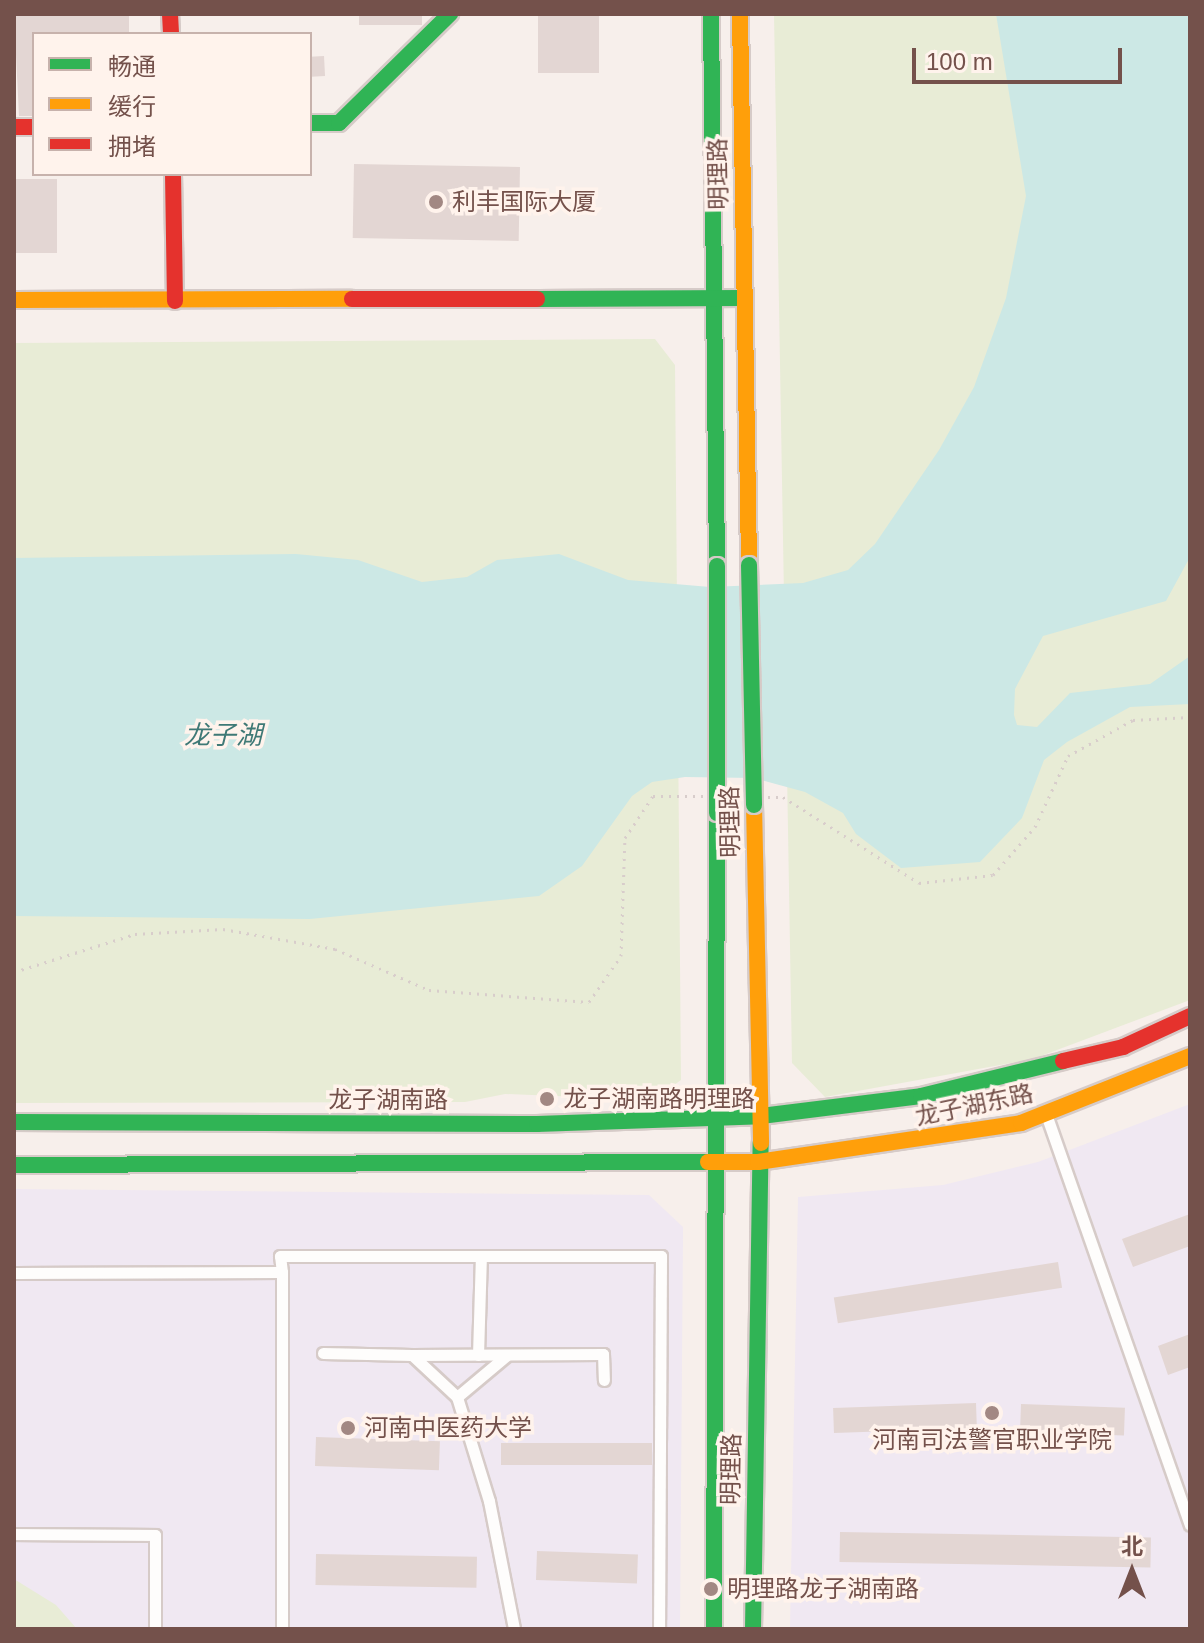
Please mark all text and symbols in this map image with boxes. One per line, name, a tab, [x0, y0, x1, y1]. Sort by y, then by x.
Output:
legend	[32, 32, 312, 176]
scale bar	[916, 32, 1126, 82]
text: 100 m	[926, 48, 993, 75]
text: 畅通	[108, 53, 156, 80]
text: 缓行	[108, 93, 156, 120]
text: 拥堵	[108, 133, 156, 160]
street label: 明理路	[703, 138, 733, 210]
place label: 利丰国际大厦	[452, 188, 596, 216]
marker: 利丰国际大厦	[427, 193, 445, 211]
water label: 龙子湖	[184, 720, 262, 752]
street label: 明理路	[715, 786, 745, 858]
street label: 龙子湖东路	[912, 1078, 1036, 1132]
place label: 龙子湖南路明理路	[563, 1085, 755, 1113]
street label: 龙子湖南路	[328, 1086, 448, 1114]
marker: 龙子湖南路明理路	[538, 1090, 556, 1108]
marker: 河南司法警官职业学院	[983, 1404, 1001, 1422]
place label: 河南中医药大学	[364, 1414, 532, 1442]
marker: 河南中医药大学	[339, 1419, 357, 1437]
place label: 河南司法警官职业学院	[872, 1426, 1112, 1454]
street label: 明理路	[716, 1433, 746, 1505]
north arrow	[1092, 1531, 1172, 1611]
text: 北	[1121, 1534, 1143, 1559]
place label: 明理路龙子湖南路	[727, 1575, 919, 1603]
marker: 明理路龙子湖南路	[702, 1580, 720, 1598]

